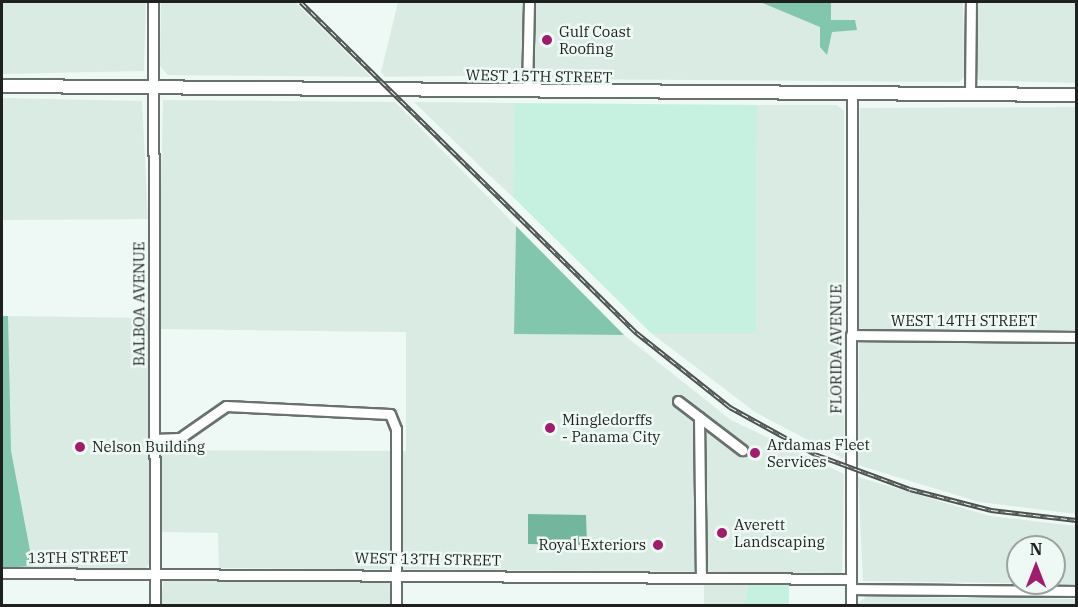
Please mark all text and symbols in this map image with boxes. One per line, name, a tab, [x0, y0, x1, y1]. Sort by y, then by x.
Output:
place label: Gulf Coast Roofing	[559, 22, 631, 57]
marker: Gulf Coast Roofing	[540, 33, 554, 47]
street label: WEST 15TH STREET	[466, 66, 612, 86]
street label: BALBOA AVENUE	[130, 242, 148, 366]
street label: FLORIDA AVENUE	[827, 284, 845, 414]
street label: WEST 14TH STREET	[891, 312, 1037, 330]
place label: Mingledorffs - Panama City	[562, 410, 660, 445]
marker: Mingledorffs - Panama City	[543, 421, 557, 435]
place label: Ardamas Fleet Services	[767, 435, 870, 470]
place label: Nelson Building	[92, 438, 205, 456]
marker: Nelson Building	[73, 440, 87, 454]
marker: Ardamas Fleet Services	[748, 446, 762, 460]
place label: Averett Landscaping	[734, 515, 825, 550]
marker: Averett Landscaping	[715, 526, 729, 540]
north arrow	[1006, 535, 1066, 595]
place label: Royal Exteriors	[539, 536, 646, 554]
marker: Royal Exteriors	[651, 538, 665, 552]
text: N	[1030, 539, 1042, 559]
street label: 13TH STREET	[28, 547, 128, 567]
street label: WEST 13TH STREET	[355, 549, 501, 569]

